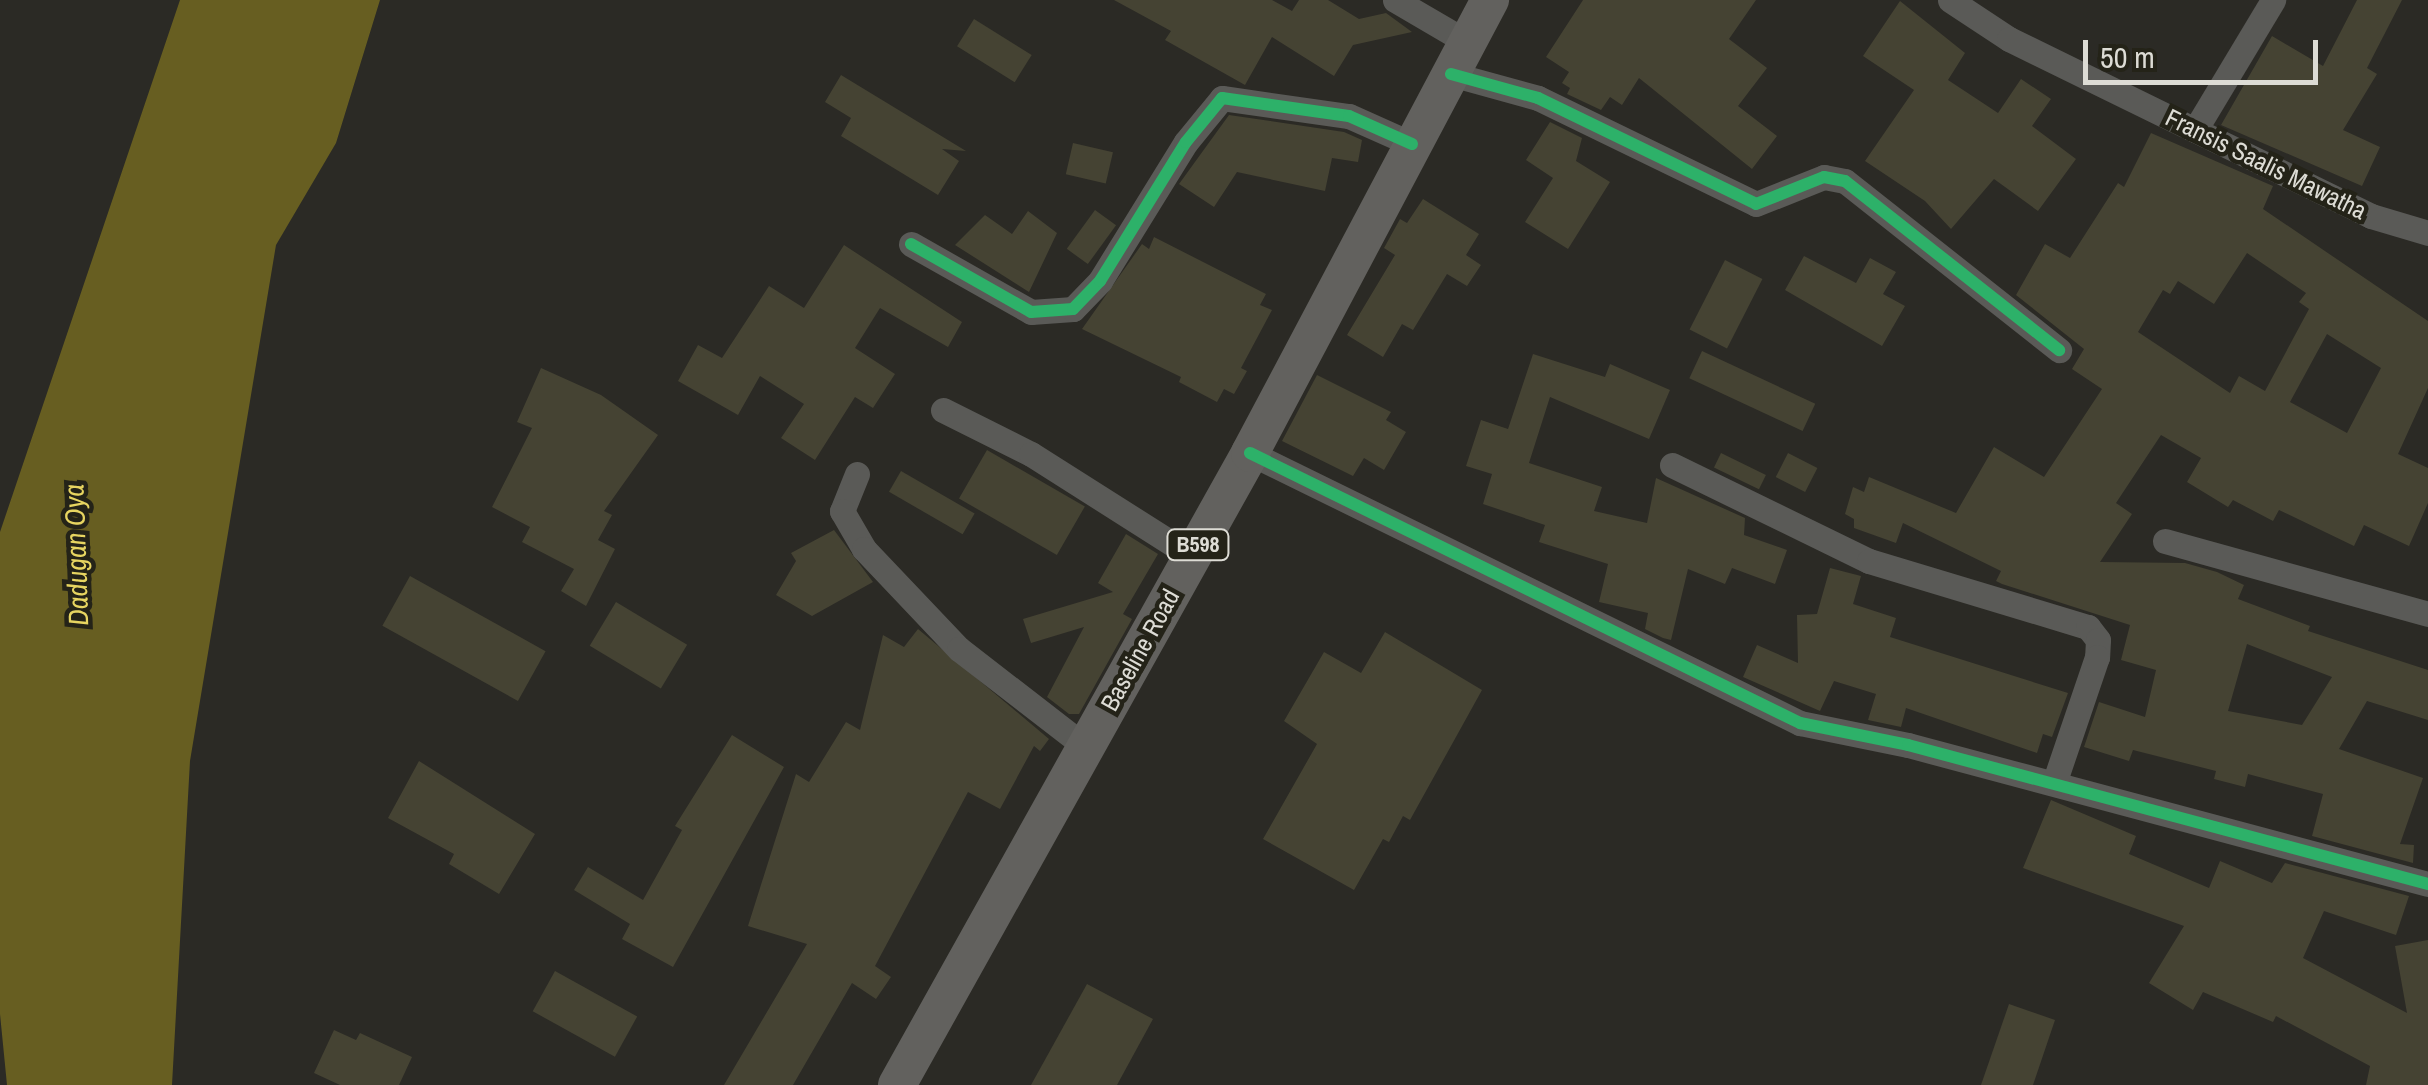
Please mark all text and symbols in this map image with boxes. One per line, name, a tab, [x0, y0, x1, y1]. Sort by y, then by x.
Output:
scale bar	[2088, 20, 2323, 82]
text: 50 m	[2100, 37, 2155, 77]
street label: Fransis Saalis Mawatha	[2161, 102, 2371, 226]
water label: Dadugan Oya	[57, 484, 95, 626]
road number: B598	[1166, 528, 1230, 562]
street label: Baseline Road	[1094, 584, 1186, 716]

